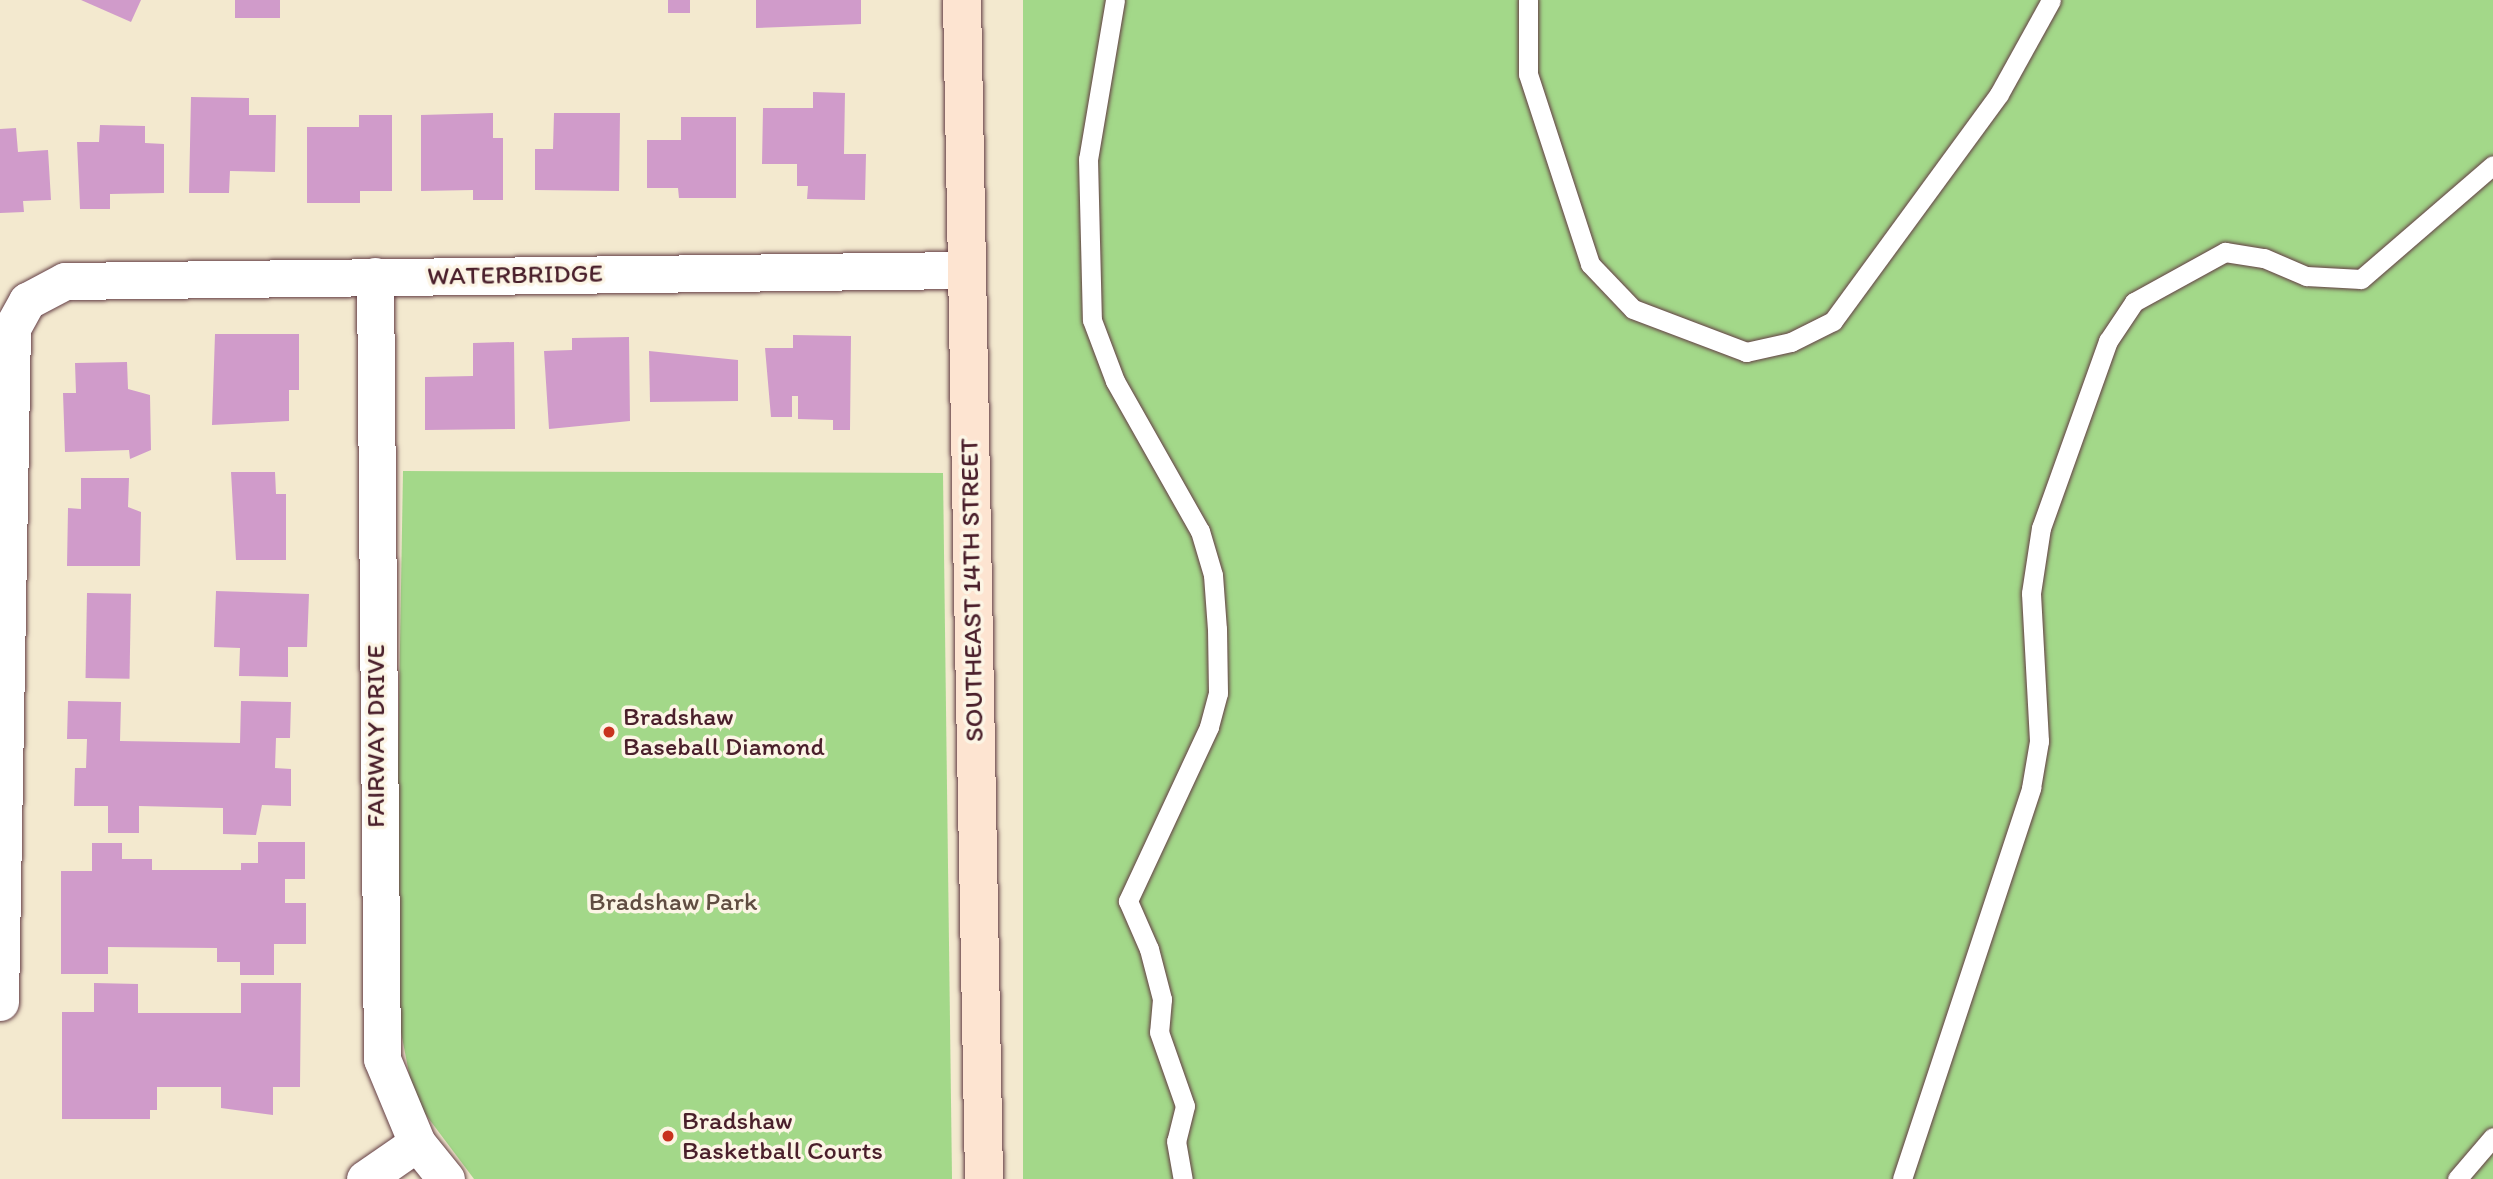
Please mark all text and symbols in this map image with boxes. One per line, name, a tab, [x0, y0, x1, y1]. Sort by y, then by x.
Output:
street label: WATERBRIDGE	[427, 258, 603, 292]
street label: SOUTHEAST 14TH STREET	[954, 438, 990, 742]
street label: FAIRWAY DRIVE	[360, 644, 392, 828]
place label: Bradshaw Baseball Diamond	[623, 701, 825, 762]
marker: Bradshaw Baseball Diamond	[601, 724, 617, 740]
park label: Bradshaw Park	[589, 886, 757, 918]
place label: Bradshaw Basketball Courts	[682, 1105, 883, 1166]
marker: Bradshaw Basketball Courts	[660, 1128, 676, 1144]

